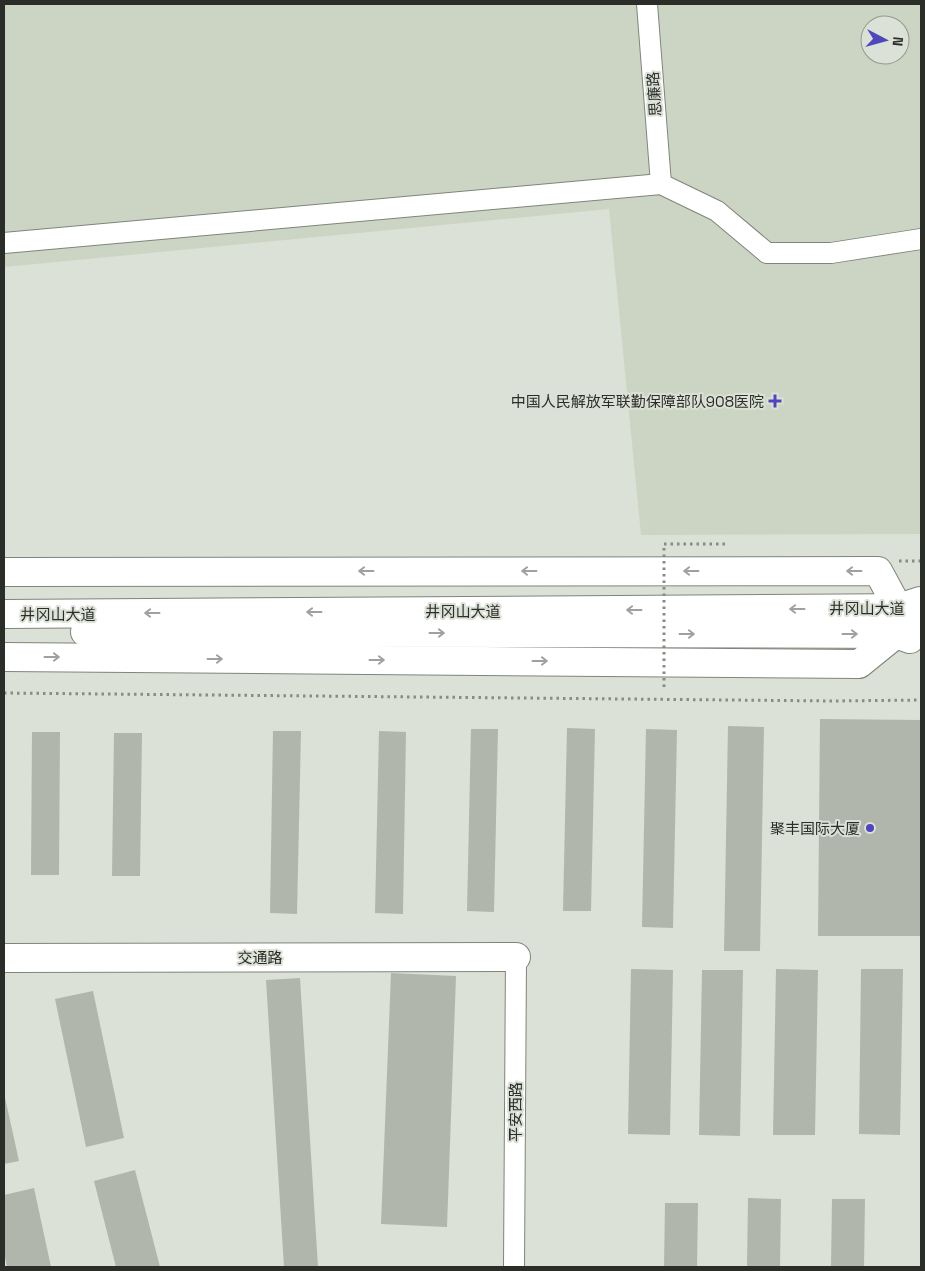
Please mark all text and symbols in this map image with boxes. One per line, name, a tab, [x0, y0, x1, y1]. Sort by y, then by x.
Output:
north arrow	[860, 15, 910, 65]
text: N	[888, 36, 907, 47]
street label: 思廉路	[643, 71, 665, 117]
place label: 中国人民解放军联勤保障部队908医院	[511, 392, 764, 411]
marker: 中国人民解放军联勤保障部队908医院	[768, 394, 782, 408]
one-way arrow	[359, 566, 375, 576]
one-way arrow	[521, 566, 538, 576]
one-way arrow	[684, 566, 700, 576]
one-way arrow	[846, 566, 862, 576]
street label: 井冈山大道	[829, 599, 905, 618]
street label: 井冈山大道	[425, 602, 501, 621]
one-way arrow	[789, 604, 805, 614]
street label: 井冈山大道	[20, 605, 96, 624]
one-way arrow	[626, 605, 642, 615]
one-way arrow	[306, 607, 322, 617]
one-way arrow	[144, 608, 160, 618]
one-way arrow	[429, 628, 445, 638]
one-way arrow	[679, 629, 695, 639]
one-way arrow	[842, 629, 858, 639]
one-way arrow	[44, 652, 60, 662]
one-way arrow	[206, 654, 223, 664]
one-way arrow	[369, 655, 385, 665]
one-way arrow	[532, 656, 548, 666]
place label: 聚丰国际大厦	[770, 819, 860, 838]
marker: 聚丰国际大厦	[864, 822, 876, 834]
street label: 交通路	[237, 948, 283, 967]
street label: 平安西路	[506, 1082, 525, 1142]

